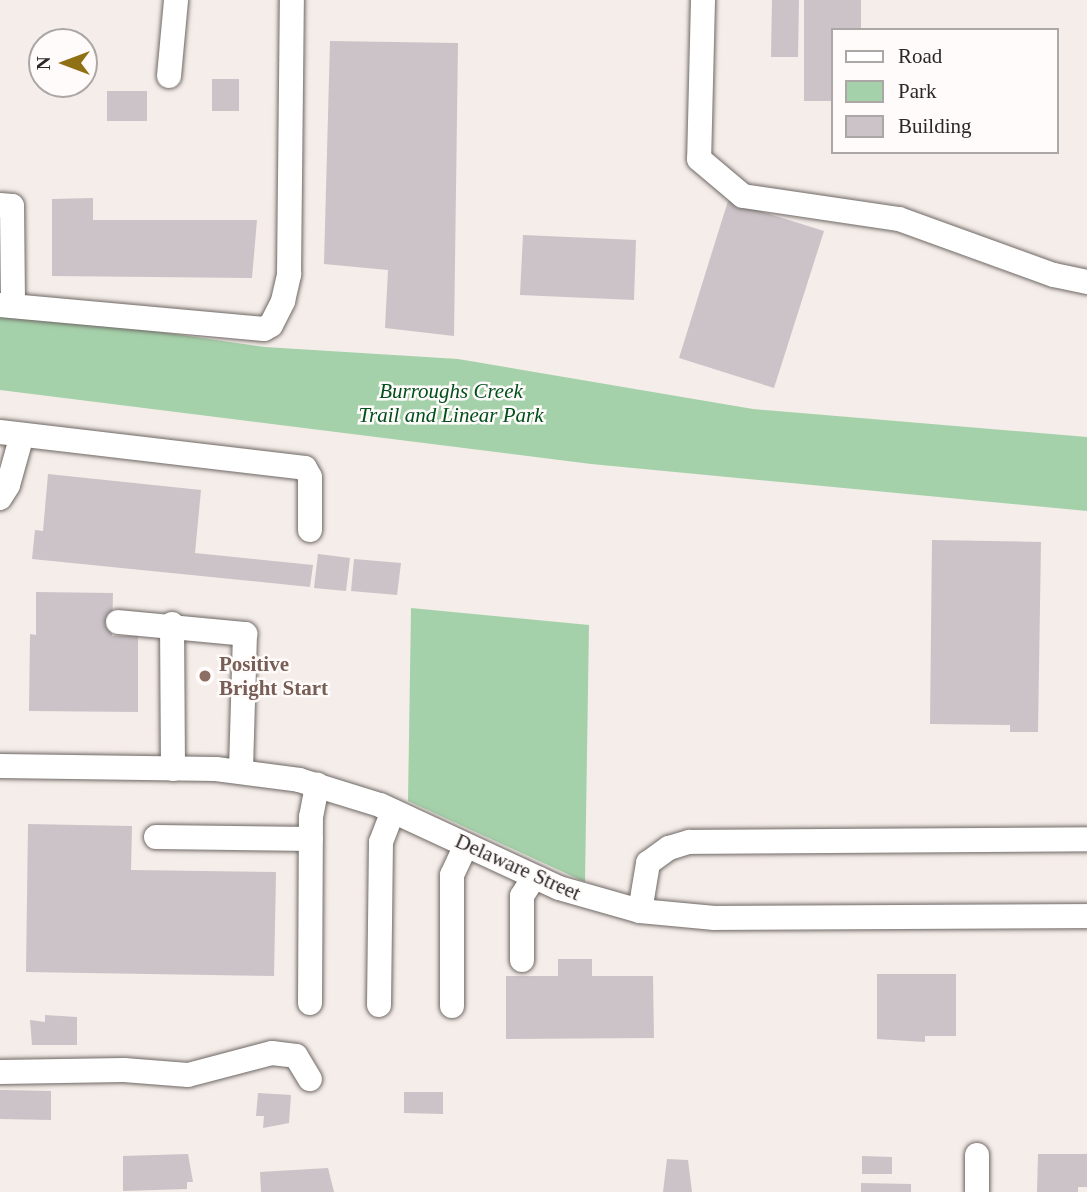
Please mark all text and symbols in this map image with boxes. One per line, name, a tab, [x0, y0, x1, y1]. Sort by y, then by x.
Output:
north arrow	[28, 28, 98, 98]
legend	[832, 28, 1059, 154]
text: Road	[898, 44, 942, 68]
text: N	[33, 56, 54, 70]
text: Park	[898, 79, 937, 103]
text: Building	[898, 114, 972, 138]
park label: Burroughs Creek Trail and Linear Park	[359, 378, 543, 428]
place label: Positive Bright Start	[219, 651, 328, 701]
marker: Positive Bright Start	[197, 668, 213, 684]
street label: Delaware Street	[451, 828, 585, 906]

